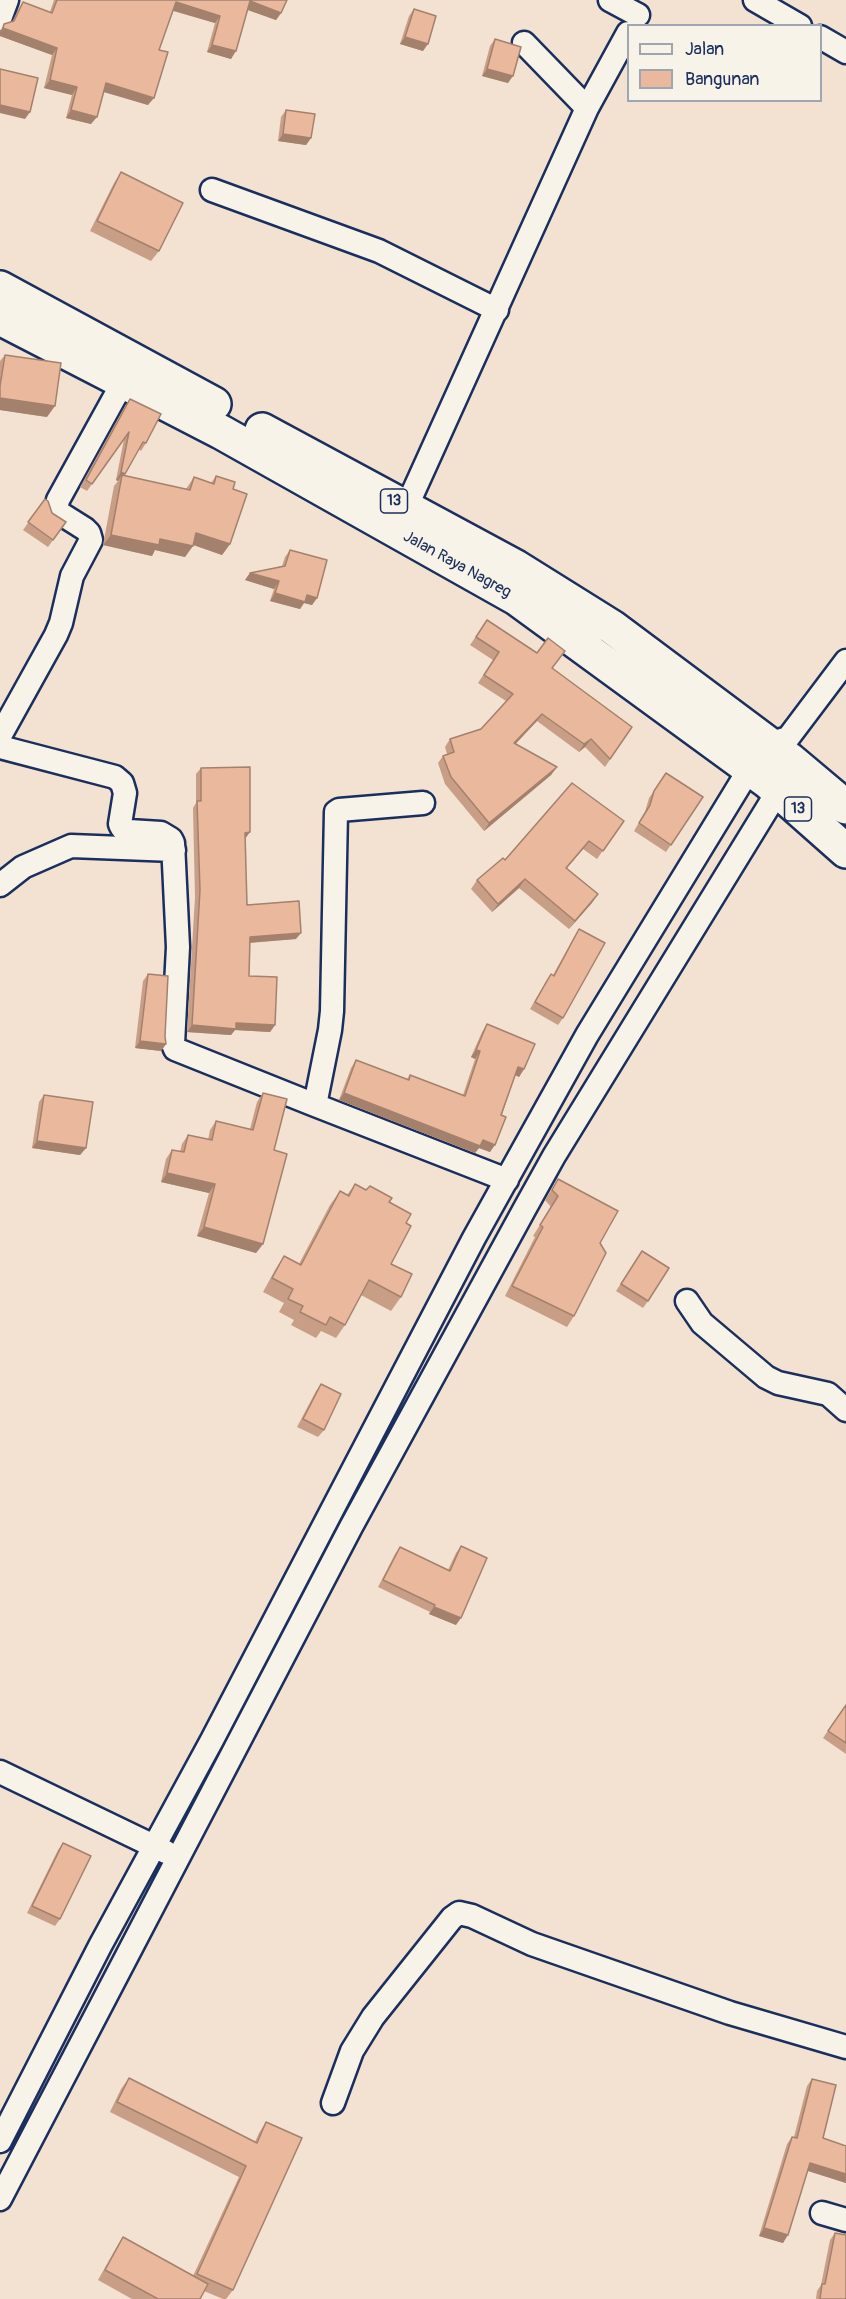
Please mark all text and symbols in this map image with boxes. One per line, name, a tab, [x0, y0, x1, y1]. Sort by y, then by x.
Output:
legend	[627, 24, 822, 102]
text: Jalan	[685, 38, 724, 61]
text: Bangunan	[685, 68, 760, 91]
road number: 13	[380, 489, 408, 513]
street label: Jalan Raya Nagreg	[400, 527, 514, 603]
road number: 13	[784, 797, 812, 821]

